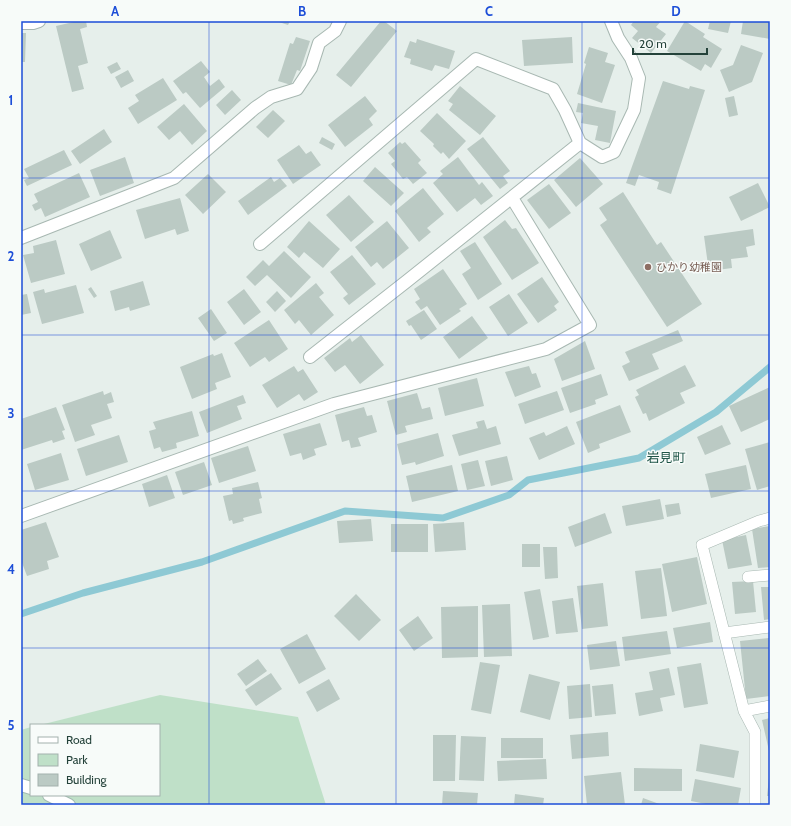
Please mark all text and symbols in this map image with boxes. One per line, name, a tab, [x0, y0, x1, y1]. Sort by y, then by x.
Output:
text: A	[111, 3, 120, 19]
text: B	[298, 3, 306, 19]
text: C	[485, 3, 493, 19]
text: D	[671, 3, 681, 19]
scale bar	[633, 30, 707, 56]
text: 20 m	[639, 36, 667, 51]
text: 1	[9, 92, 13, 108]
text: 2	[8, 248, 15, 264]
place label: ひかり幼稚園	[656, 260, 722, 274]
marker: ひかり幼稚園	[643, 262, 653, 272]
text: 3	[7, 405, 15, 421]
district label: 岩見町	[646, 449, 686, 465]
text: 4	[7, 561, 15, 577]
text: 5	[8, 717, 15, 733]
legend	[30, 724, 160, 796]
text: Road	[66, 732, 92, 747]
text: Park	[66, 752, 88, 767]
text: Building	[66, 772, 108, 787]

